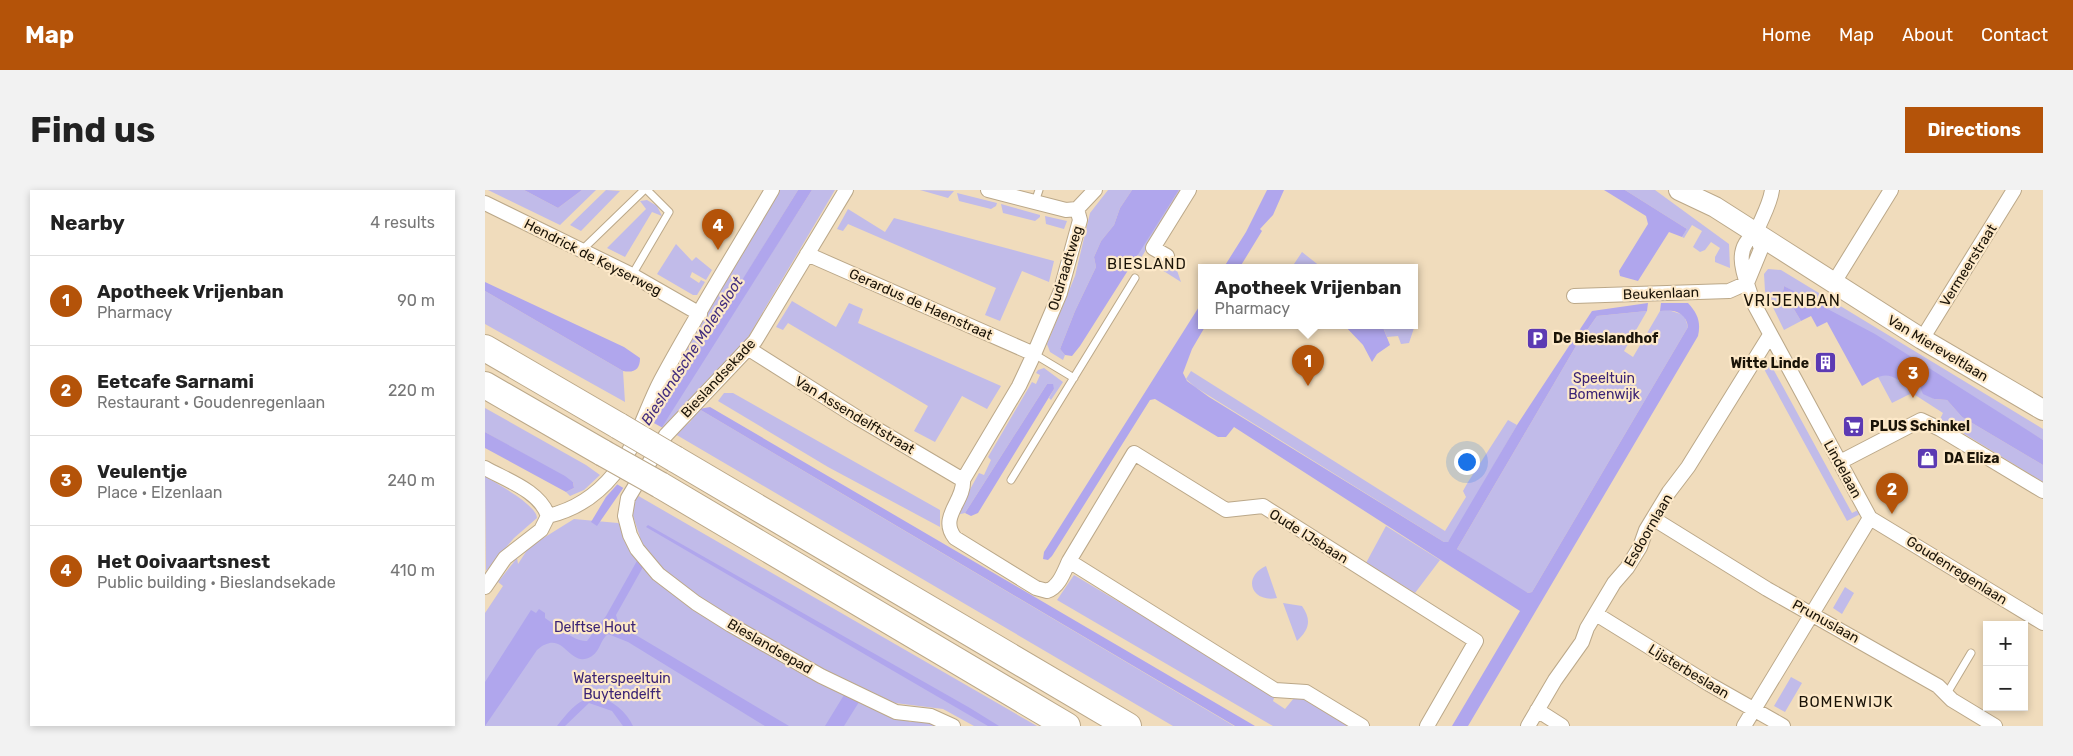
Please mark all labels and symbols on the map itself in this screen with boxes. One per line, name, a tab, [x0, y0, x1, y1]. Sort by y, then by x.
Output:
pin: 4	[702, 209, 734, 250]
street label: Hendrick de Keyserweg	[521, 215, 664, 299]
street label: Vermeerstraat	[1936, 221, 2001, 310]
street label: Oudraadtweg	[1044, 224, 1086, 313]
district label: BIESLAND	[1107, 255, 1187, 273]
street label: Gerardus de Haenstraat	[846, 265, 996, 344]
water label: Bieslandsche Molensloot	[637, 273, 747, 429]
street label: Beukenlaan	[1623, 284, 1699, 303]
district label: VRIJENBAN	[1743, 291, 1841, 310]
street label: Van Miereveltlaan	[1884, 312, 1991, 385]
parking icon: De Bieslandhof	[1525, 326, 1549, 350]
place label: De Bieslandhof	[1553, 330, 1659, 347]
street label: Bieslandsekade	[677, 335, 759, 421]
pin: 1	[1292, 345, 1324, 386]
building icon: Witte Linde	[1813, 351, 1837, 375]
place label: Witte Linde	[1730, 355, 1809, 372]
pin: 3	[1897, 357, 1929, 398]
park label: Speeltuin Bomenwijk	[1568, 370, 1640, 403]
street label: Van Assendelftstraat	[792, 373, 918, 458]
supermarket icon: PLUS Schinkel	[1842, 414, 1866, 438]
place label: PLUS Schinkel	[1870, 418, 1970, 435]
street label: Lindelaan	[1820, 437, 1865, 501]
shop icon: DA Eliza	[1916, 446, 1940, 470]
your location	[1454, 449, 1480, 475]
place label: DA Eliza	[1944, 450, 1999, 467]
pin: 2	[1876, 473, 1908, 514]
street label: Esdoornlaan	[1621, 491, 1676, 570]
street label: Oude IJsbaan	[1266, 505, 1351, 567]
street label: Goudenregenlaan	[1903, 533, 2010, 608]
street label: Prunuslaan	[1789, 596, 1862, 647]
street label: Bieslandsepad	[724, 615, 815, 678]
park label: Delftse Hout	[554, 619, 637, 636]
street label: Lijsterbeslaan	[1645, 641, 1732, 702]
park label: Waterspeeltuin Buytendelft	[573, 670, 671, 703]
district label: BOMENWIJK	[1798, 693, 1894, 711]

